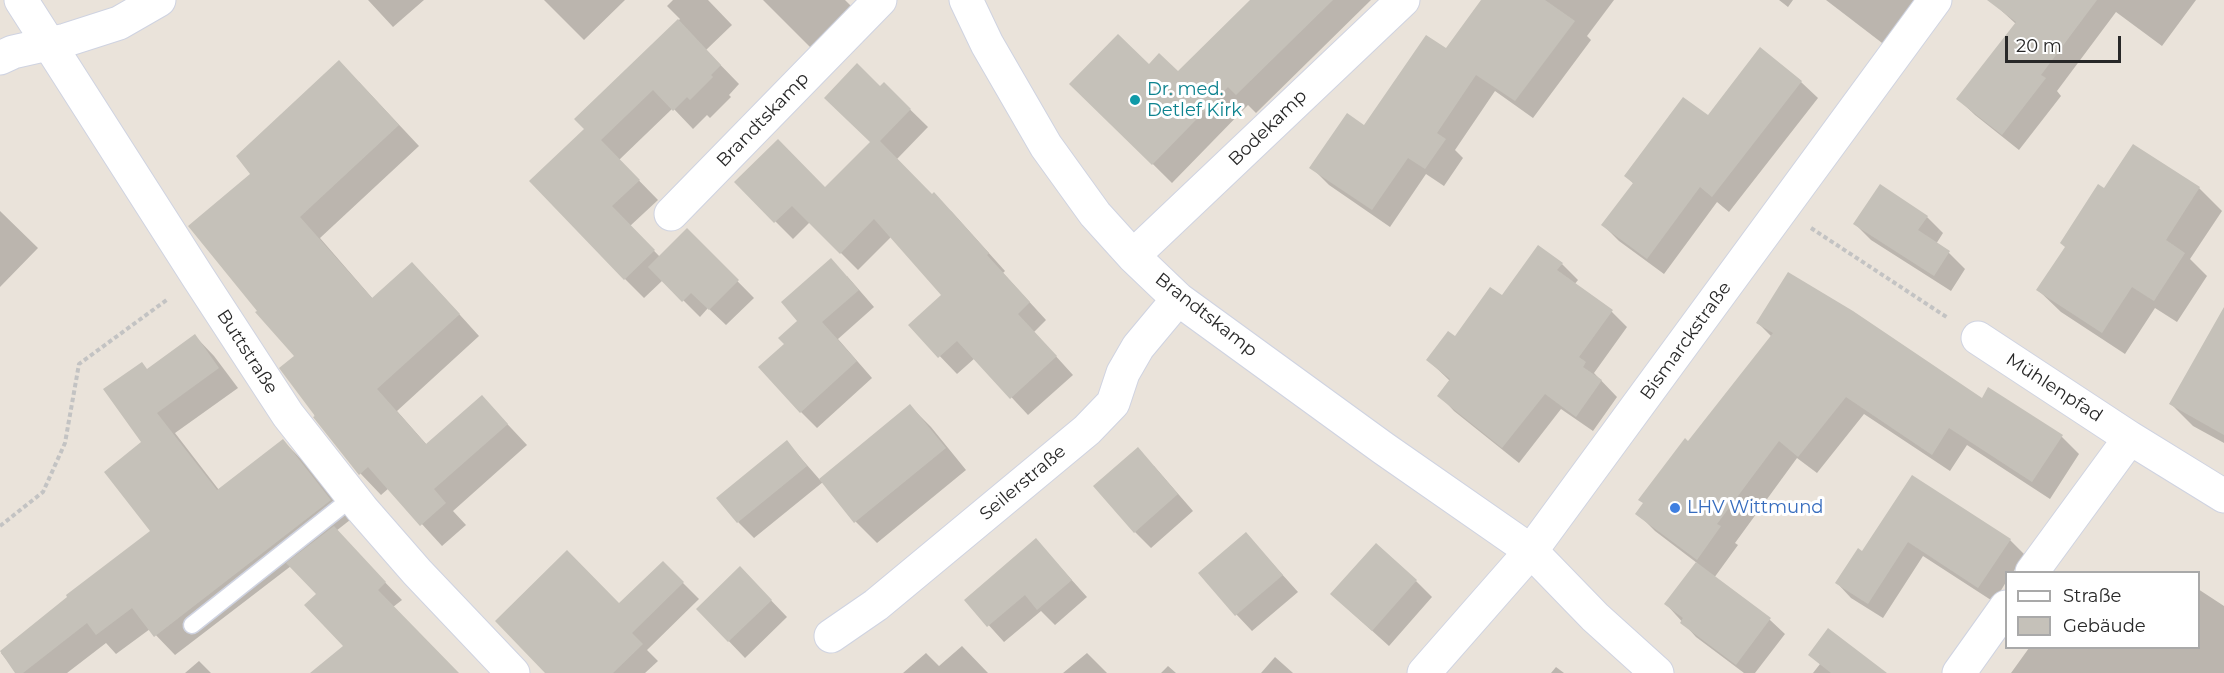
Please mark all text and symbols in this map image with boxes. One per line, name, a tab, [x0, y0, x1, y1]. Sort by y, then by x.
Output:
scale bar	[2008, 24, 2124, 62]
text: 20 m	[2016, 35, 2062, 57]
street label: Brandtskamp	[712, 68, 814, 172]
place label: Dr. med. Detlef Kirk	[1147, 79, 1242, 122]
street label: Bodekamp	[1224, 85, 1312, 171]
marker: Dr. med. Detlef Kirk	[1128, 93, 1142, 107]
street label: Brandtskamp	[1151, 268, 1261, 362]
street label: Bismarckstraße	[1636, 278, 1736, 404]
street label: Buttstraße	[212, 306, 282, 398]
street label: Mühlenpfad	[2002, 349, 2106, 427]
street label: Seilerstraße	[976, 441, 1070, 525]
place label: LHV Wittmund	[1687, 497, 1824, 519]
marker: LHV Wittmund	[1668, 501, 1682, 515]
legend	[2005, 571, 2200, 649]
text: Straße	[2063, 585, 2121, 607]
text: Gebäude	[2063, 615, 2146, 637]

